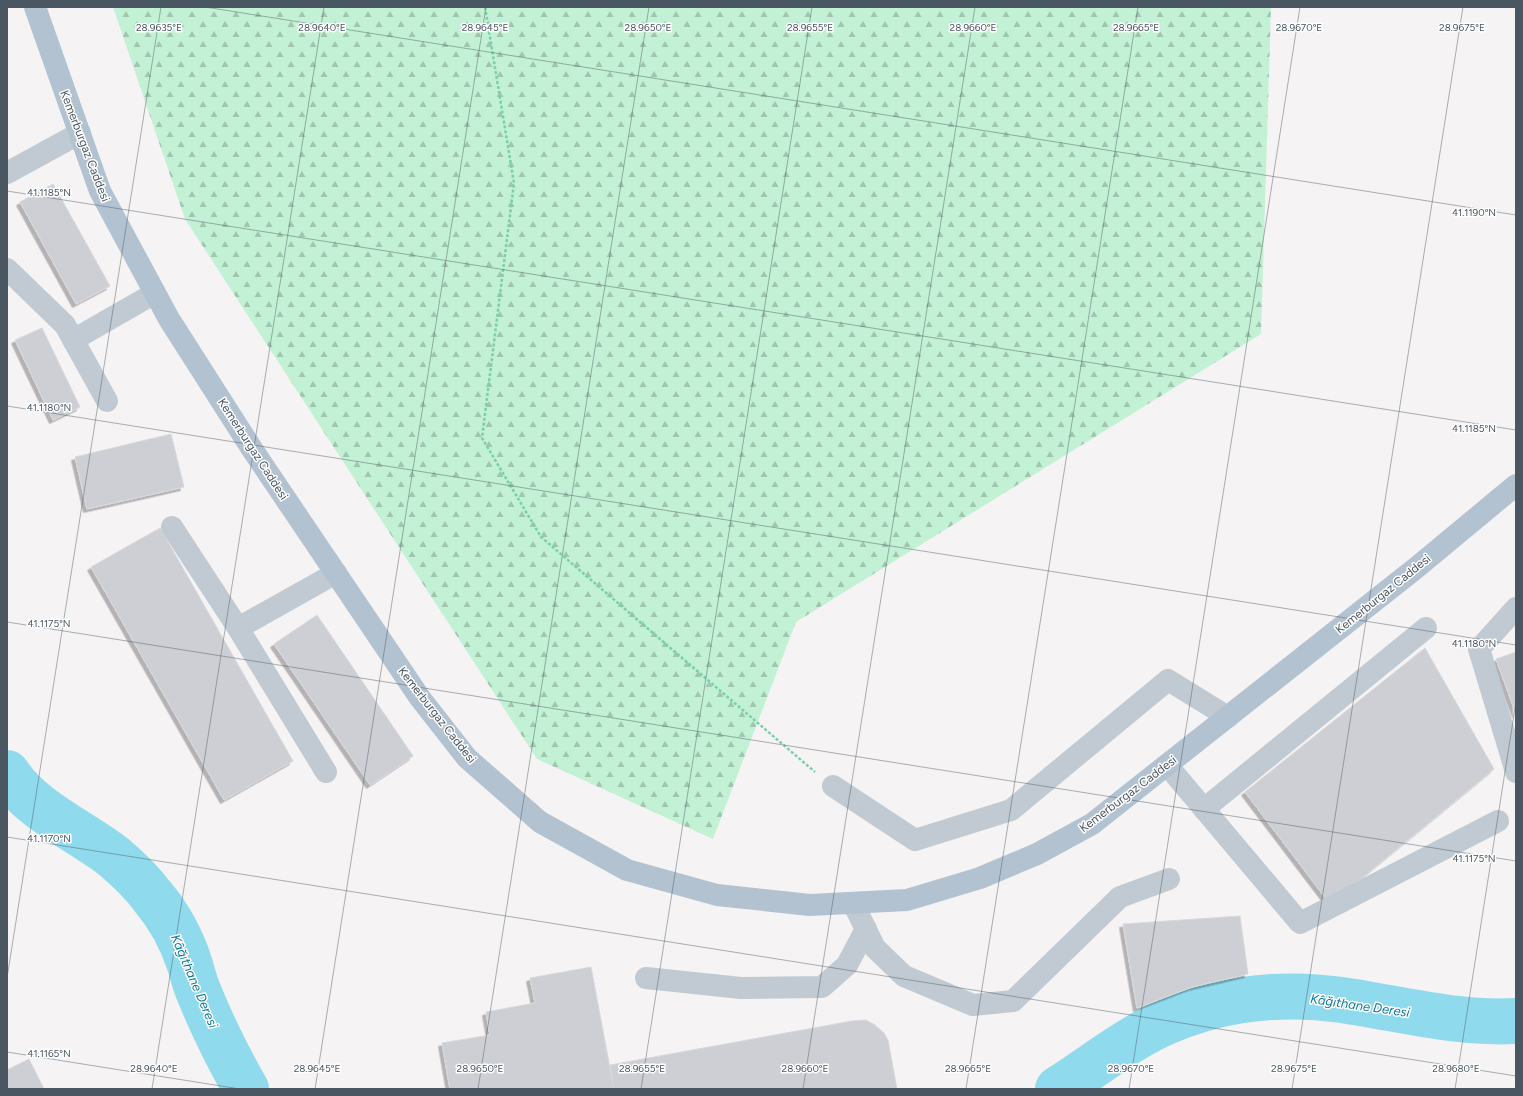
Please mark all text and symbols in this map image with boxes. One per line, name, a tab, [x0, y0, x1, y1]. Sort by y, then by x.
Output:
text: 28.9635°E	[136, 21, 182, 34]
text: 28.9640°E	[298, 21, 346, 34]
text: 28.9645°E	[462, 21, 508, 34]
text: 28.9650°E	[625, 21, 672, 34]
text: 28.9655°E	[787, 21, 833, 34]
text: 28.9660°E	[950, 21, 996, 34]
text: 28.9665°E	[1113, 21, 1159, 34]
text: 28.9670°E	[1276, 21, 1322, 34]
text: 28.9675°E	[1439, 21, 1485, 34]
street label: Kemerburgaz Caddesi	[57, 88, 113, 204]
text: 41.1185°N	[27, 186, 71, 199]
text: 41.1190°N	[1452, 206, 1496, 219]
street label: Kemerburgaz Caddesi	[215, 396, 291, 502]
text: 41.1180°N	[27, 401, 71, 414]
text: 41.1185°N	[1452, 422, 1496, 435]
street label: Kemerburgaz Caddesi	[1333, 551, 1433, 637]
text: 41.1175°N	[27, 617, 71, 630]
text: 41.1180°N	[1452, 637, 1496, 650]
street label: Kemerburgaz Caddesi	[395, 664, 479, 766]
street label: Kemerburgaz Caddesi	[1077, 753, 1179, 835]
text: 41.1170°N	[27, 832, 71, 845]
text: 41.1175°N	[1452, 852, 1496, 865]
water label: Kâğıthane Deresi	[168, 932, 221, 1031]
water label: Kâğıthane Deresi	[1309, 991, 1412, 1020]
text: 41.1165°N	[27, 1047, 71, 1060]
text: 28.9640°E	[130, 1062, 178, 1075]
text: 28.9645°E	[294, 1062, 340, 1075]
text: 28.9650°E	[457, 1062, 504, 1075]
text: 28.9655°E	[619, 1062, 665, 1075]
text: 28.9660°E	[782, 1062, 828, 1075]
text: 28.9665°E	[945, 1062, 991, 1075]
text: 28.9670°E	[1108, 1062, 1154, 1075]
text: 28.9675°E	[1271, 1062, 1317, 1075]
text: 28.9680°E	[1432, 1062, 1480, 1075]

